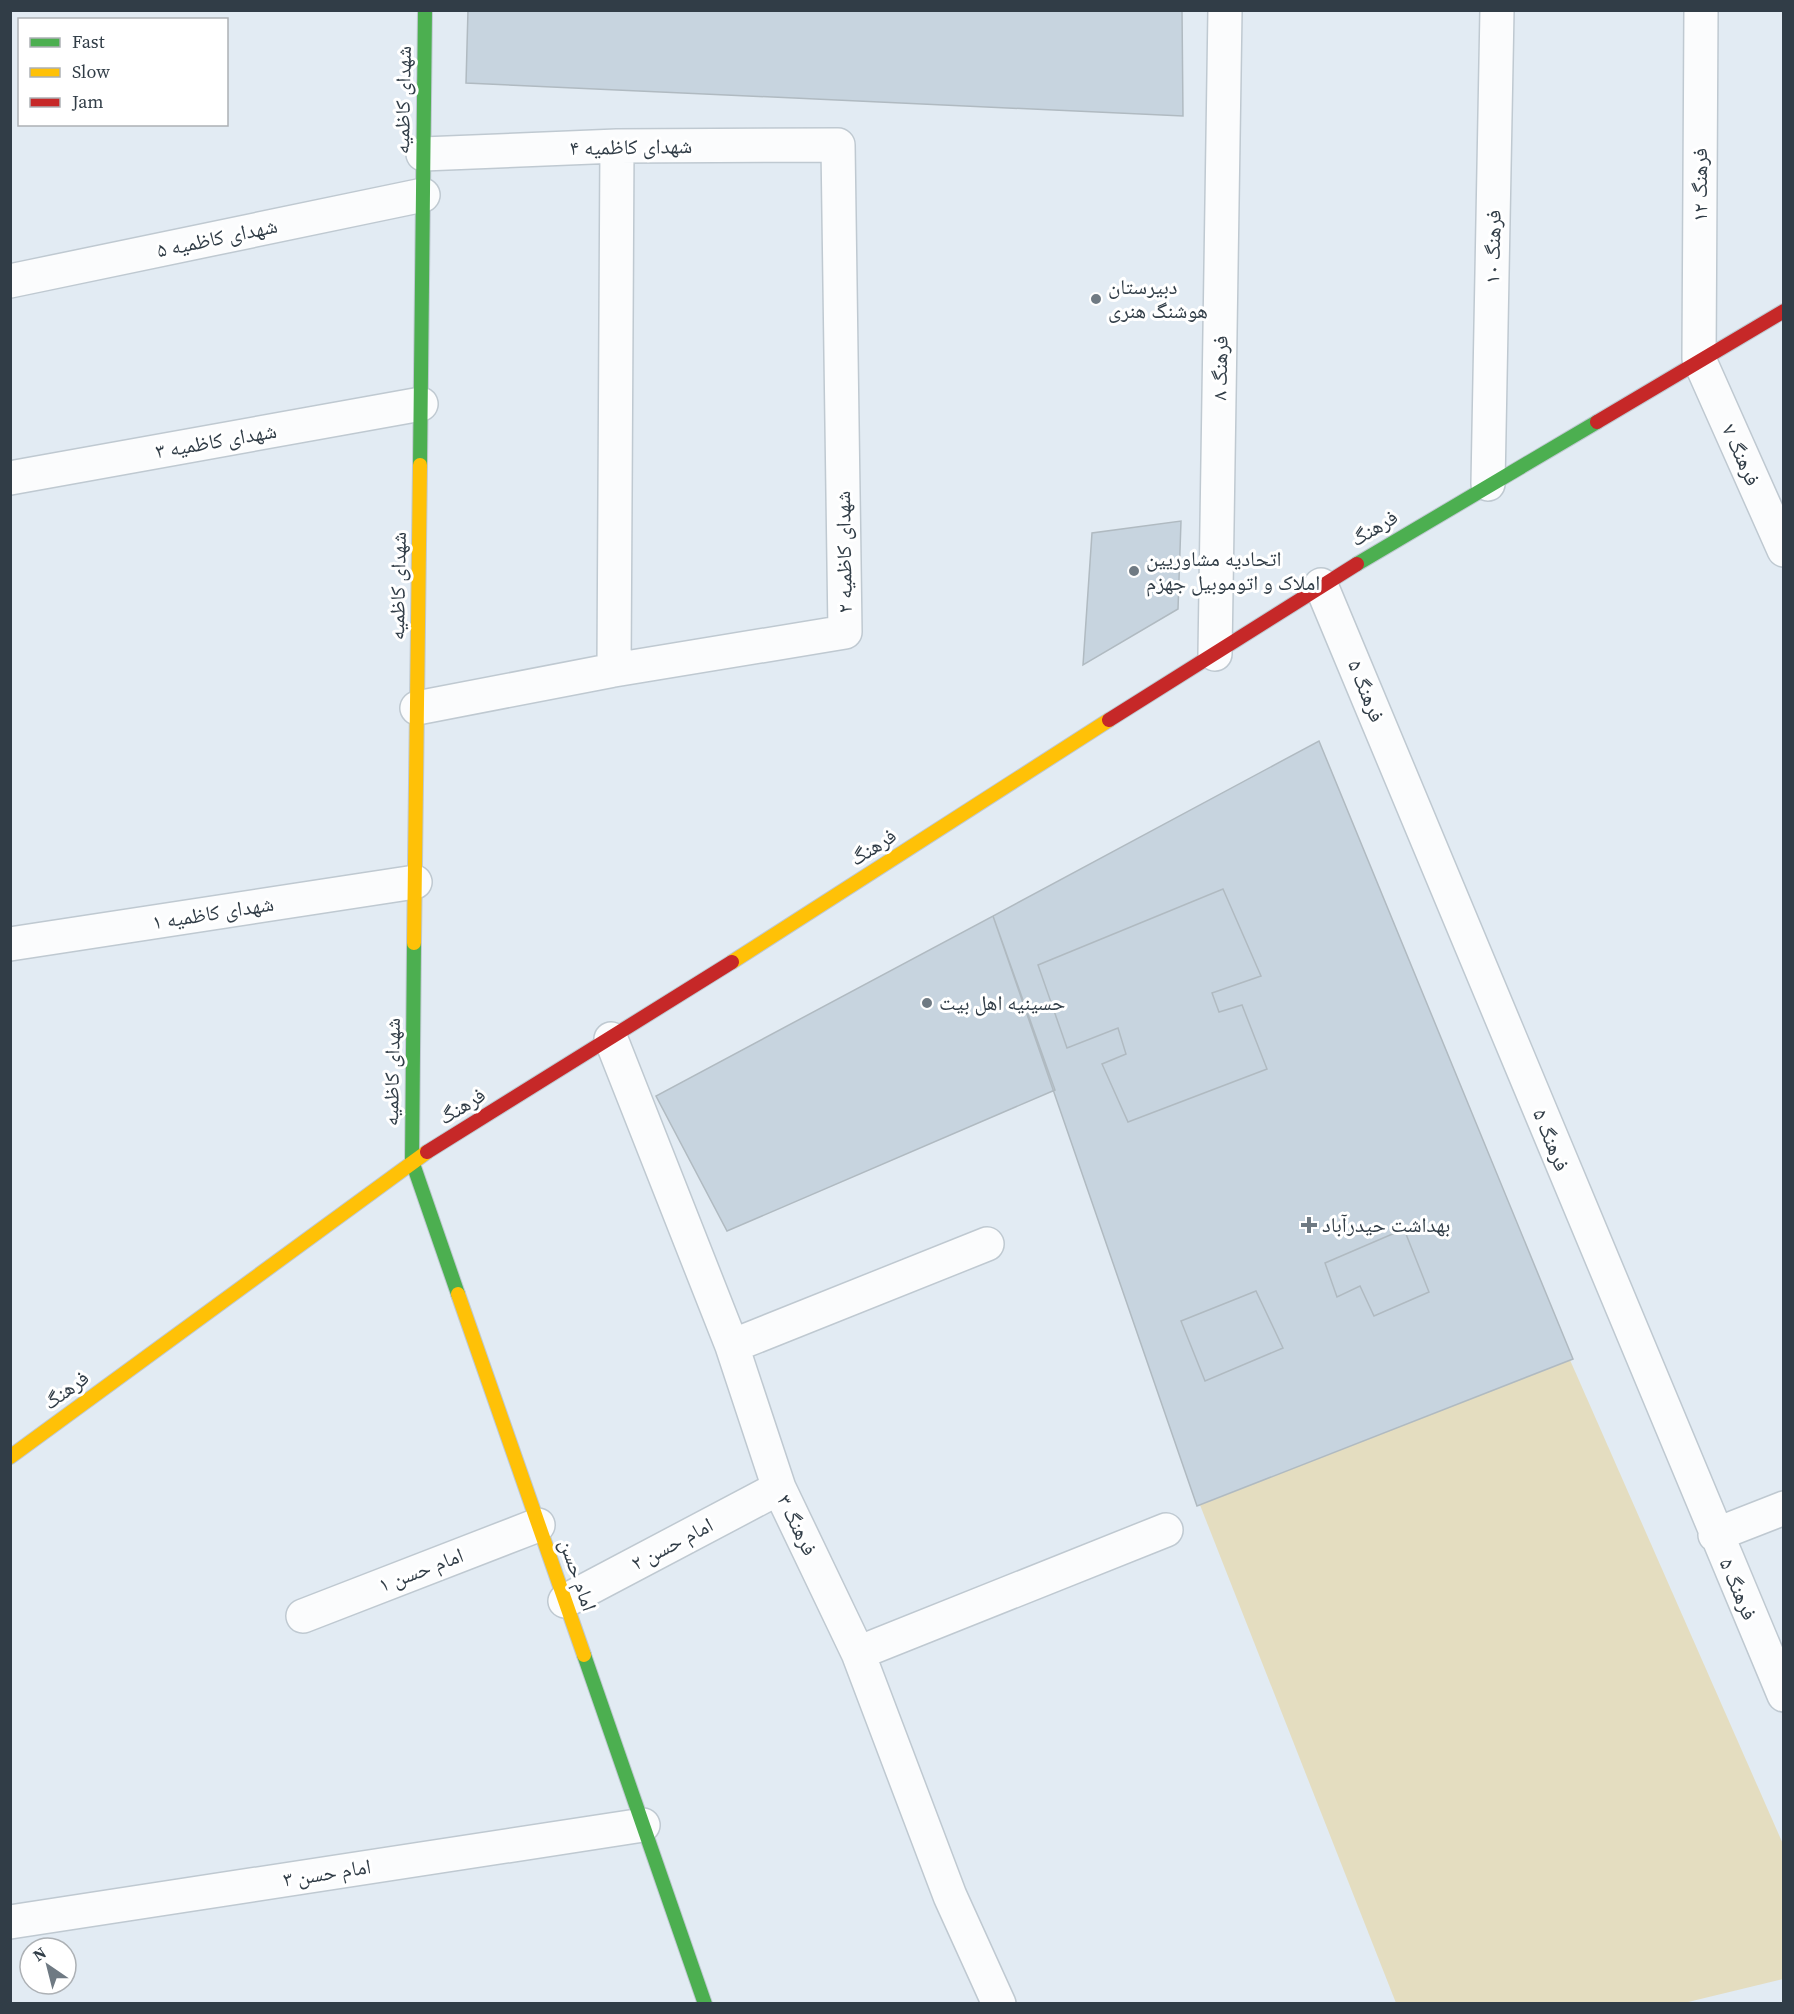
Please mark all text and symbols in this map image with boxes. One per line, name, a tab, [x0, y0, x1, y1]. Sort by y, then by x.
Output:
legend	[18, 18, 228, 126]
text: Fast	[72, 29, 105, 54]
street label: شهدای کاظمیه	[387, 46, 418, 154]
text: Slow	[72, 59, 110, 84]
text: Jam	[71, 89, 104, 114]
street label: شهدای کاظمیه ۴	[569, 131, 693, 162]
street label: فرهنگ ۱۲	[1685, 148, 1714, 222]
street label: فرهنگ ۱۰	[1477, 210, 1508, 284]
street label: شهدای کاظمیه ۵	[154, 211, 280, 264]
place label: دبیرستان هوشنگ هنری	[1108, 272, 1208, 325]
marker: دبیرستان هوشنگ هنری	[1089, 292, 1103, 306]
street label: فرهنگ ۸	[1204, 335, 1235, 401]
street label: شهدای کاظمیه ۳	[153, 416, 279, 465]
street label: فرهنگ ۷	[1715, 419, 1768, 490]
street label: شهدای کاظمیه ۲	[828, 490, 859, 614]
street label: فرهنگ	[1345, 502, 1403, 553]
street label: شهدای کاظمیه	[382, 532, 413, 640]
place label: اتحادیه مشاوریین املاک و اتوموبیل جهزم	[1146, 544, 1320, 597]
marker: اتحادیه مشاوریین املاک و اتوموبیل جهزم	[1127, 564, 1141, 578]
street label: فرهنگ ۵	[1341, 655, 1392, 726]
street label: فرهنگ	[844, 821, 902, 872]
street label: شهدای کاظمیه ۱	[150, 889, 276, 936]
place label: حسینیه اهل بیت	[939, 988, 1065, 1017]
marker: حسینیه اهل بیت	[920, 996, 934, 1010]
street label: شهدای کاظمیه	[376, 1018, 407, 1126]
street label: فرهنگ	[433, 1080, 491, 1131]
street label: فرهنگ ۵	[1526, 1104, 1577, 1175]
place label: بهداشت حیدرآباد	[1322, 1210, 1450, 1239]
marker: بهداشت حیدرآباد	[1300, 1216, 1318, 1234]
street label: فرهنگ	[37, 1363, 95, 1416]
street label: فرهنگ ۳	[770, 1489, 825, 1560]
street label: امام حسن ۲	[626, 1510, 718, 1577]
street label: امام حسن	[553, 1535, 604, 1615]
street label: امام حسن ۱	[374, 1540, 468, 1599]
street label: فرهنگ ۵	[1712, 1553, 1764, 1624]
street label: امام حسن ۳	[281, 1851, 373, 1894]
north arrow	[18, 1936, 78, 1996]
text: N	[28, 1941, 51, 1966]

